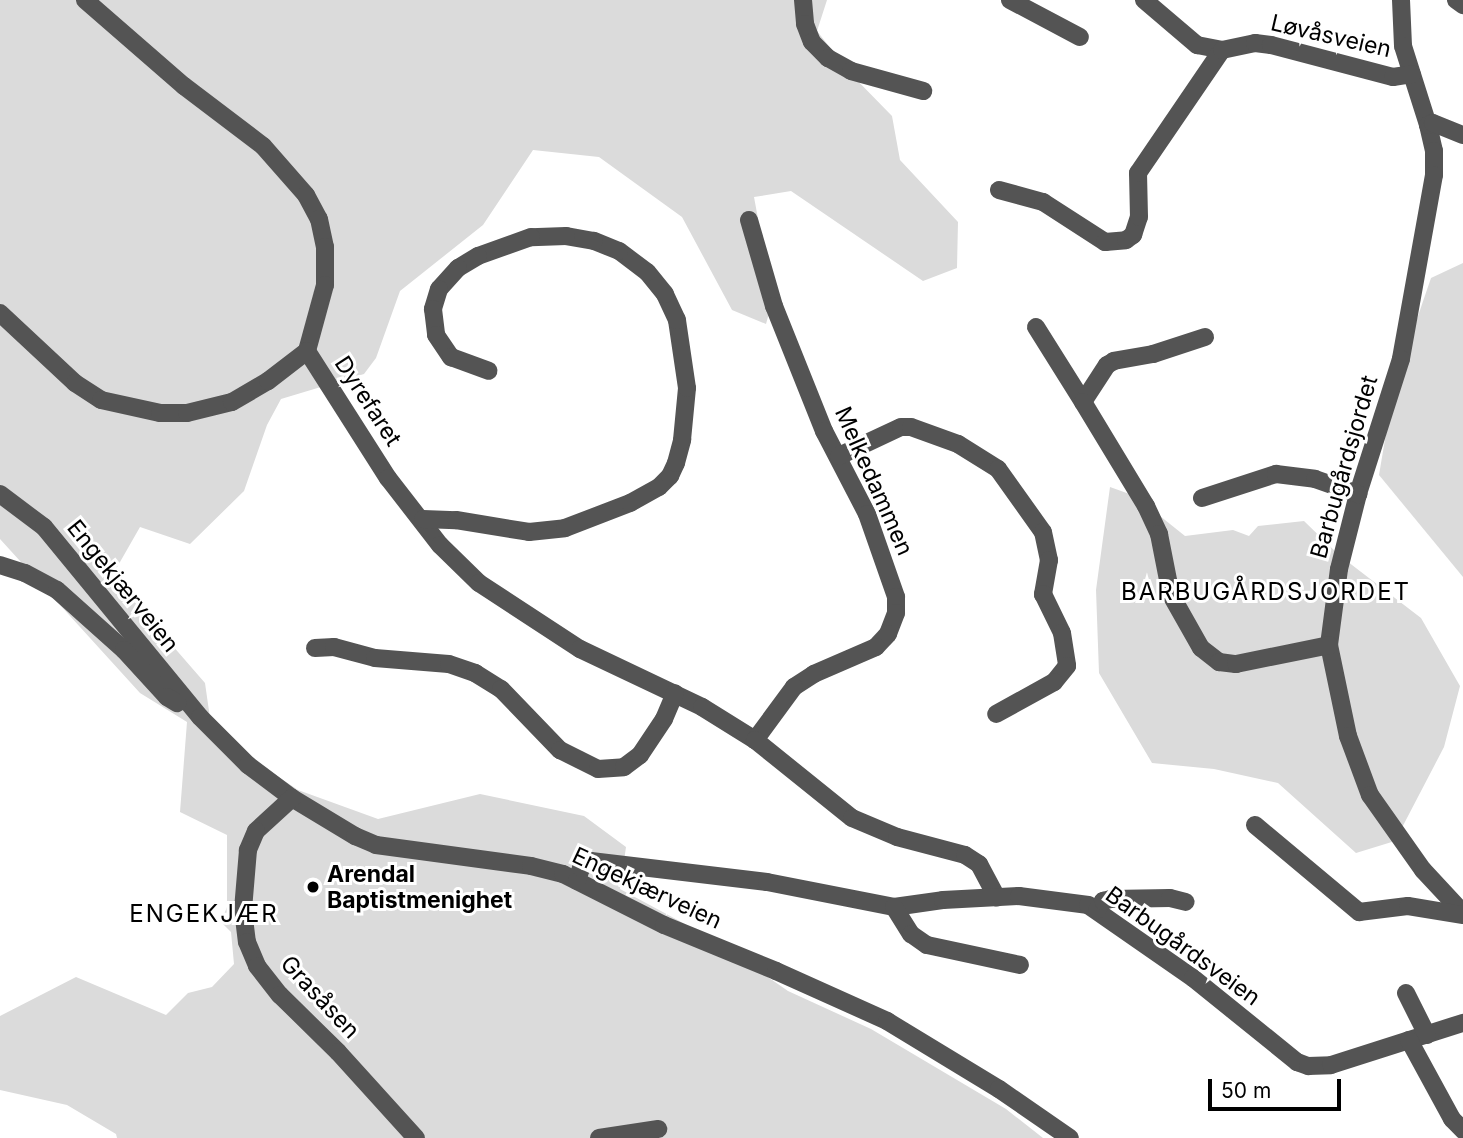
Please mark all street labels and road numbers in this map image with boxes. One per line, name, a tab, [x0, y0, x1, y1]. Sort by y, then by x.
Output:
street label: Løvåsveien	[1268, 9, 1394, 63]
street label: Dyrefaret	[329, 351, 407, 451]
street label: Barbugårdsjordet	[1305, 372, 1383, 562]
street label: Melkedammen	[829, 403, 919, 559]
street label: Engekjærveien	[61, 514, 185, 658]
street label: Engekjærveien	[568, 841, 726, 935]
street label: Barbugårdsveien	[1100, 881, 1266, 1011]
street label: Grasåsen	[275, 950, 365, 1044]

